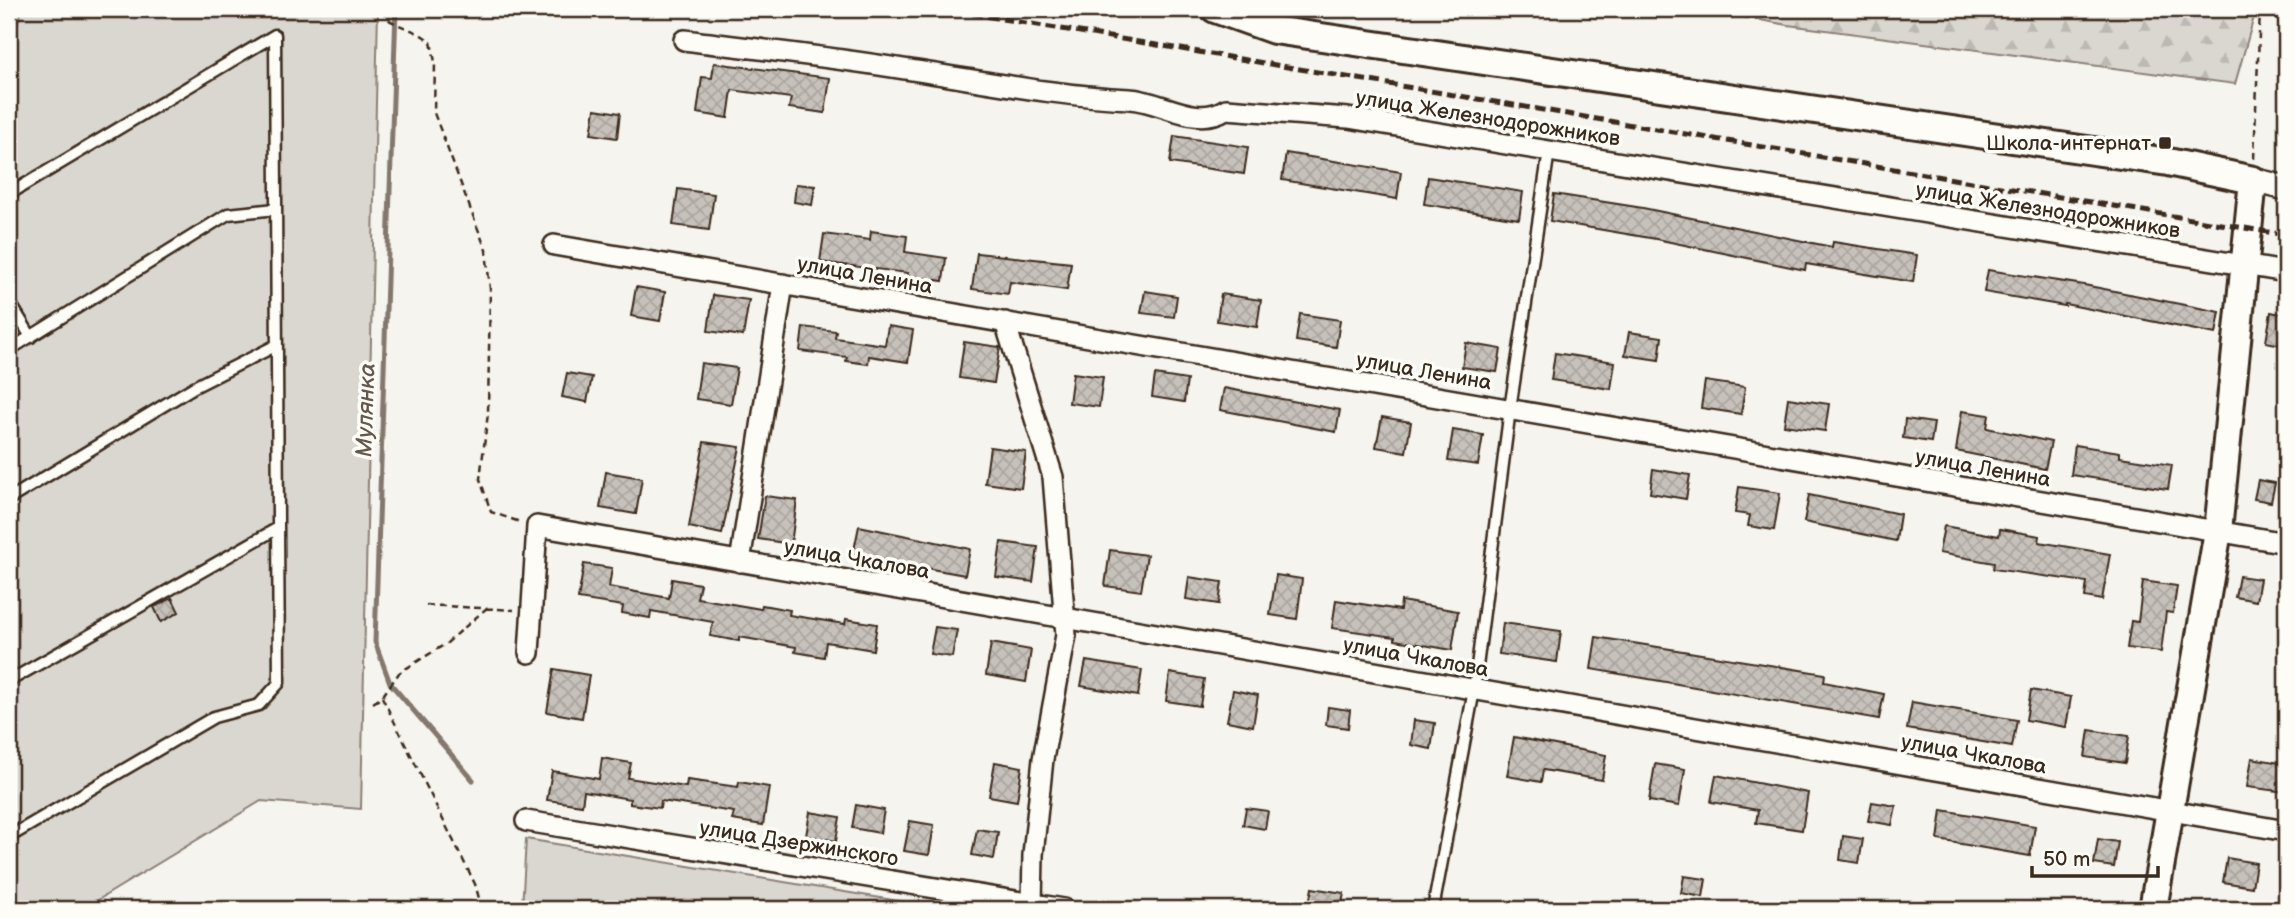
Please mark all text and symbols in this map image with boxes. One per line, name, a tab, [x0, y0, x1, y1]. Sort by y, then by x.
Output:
street label: улица Железнодорожников	[1354, 85, 1622, 152]
place label: Школа-интернат	[1986, 131, 2151, 156]
marker: Школа-интернат	[2157, 135, 2173, 151]
street label: улица Железнодорожников	[1914, 177, 2182, 244]
street label: улица Ленина	[795, 251, 935, 300]
street label: улица Ленина	[1354, 347, 1494, 396]
water label: Мулянка	[350, 362, 382, 458]
street label: улица Ленина	[1913, 444, 2053, 493]
street label: улица Чкалова	[782, 534, 932, 585]
street label: улица Чкалова	[1341, 632, 1491, 683]
street label: улица Чкалова	[1899, 729, 2049, 780]
street label: улица Дзержинского	[698, 815, 900, 872]
scale bar	[2032, 834, 2158, 878]
text: 50 m	[2043, 847, 2090, 872]

